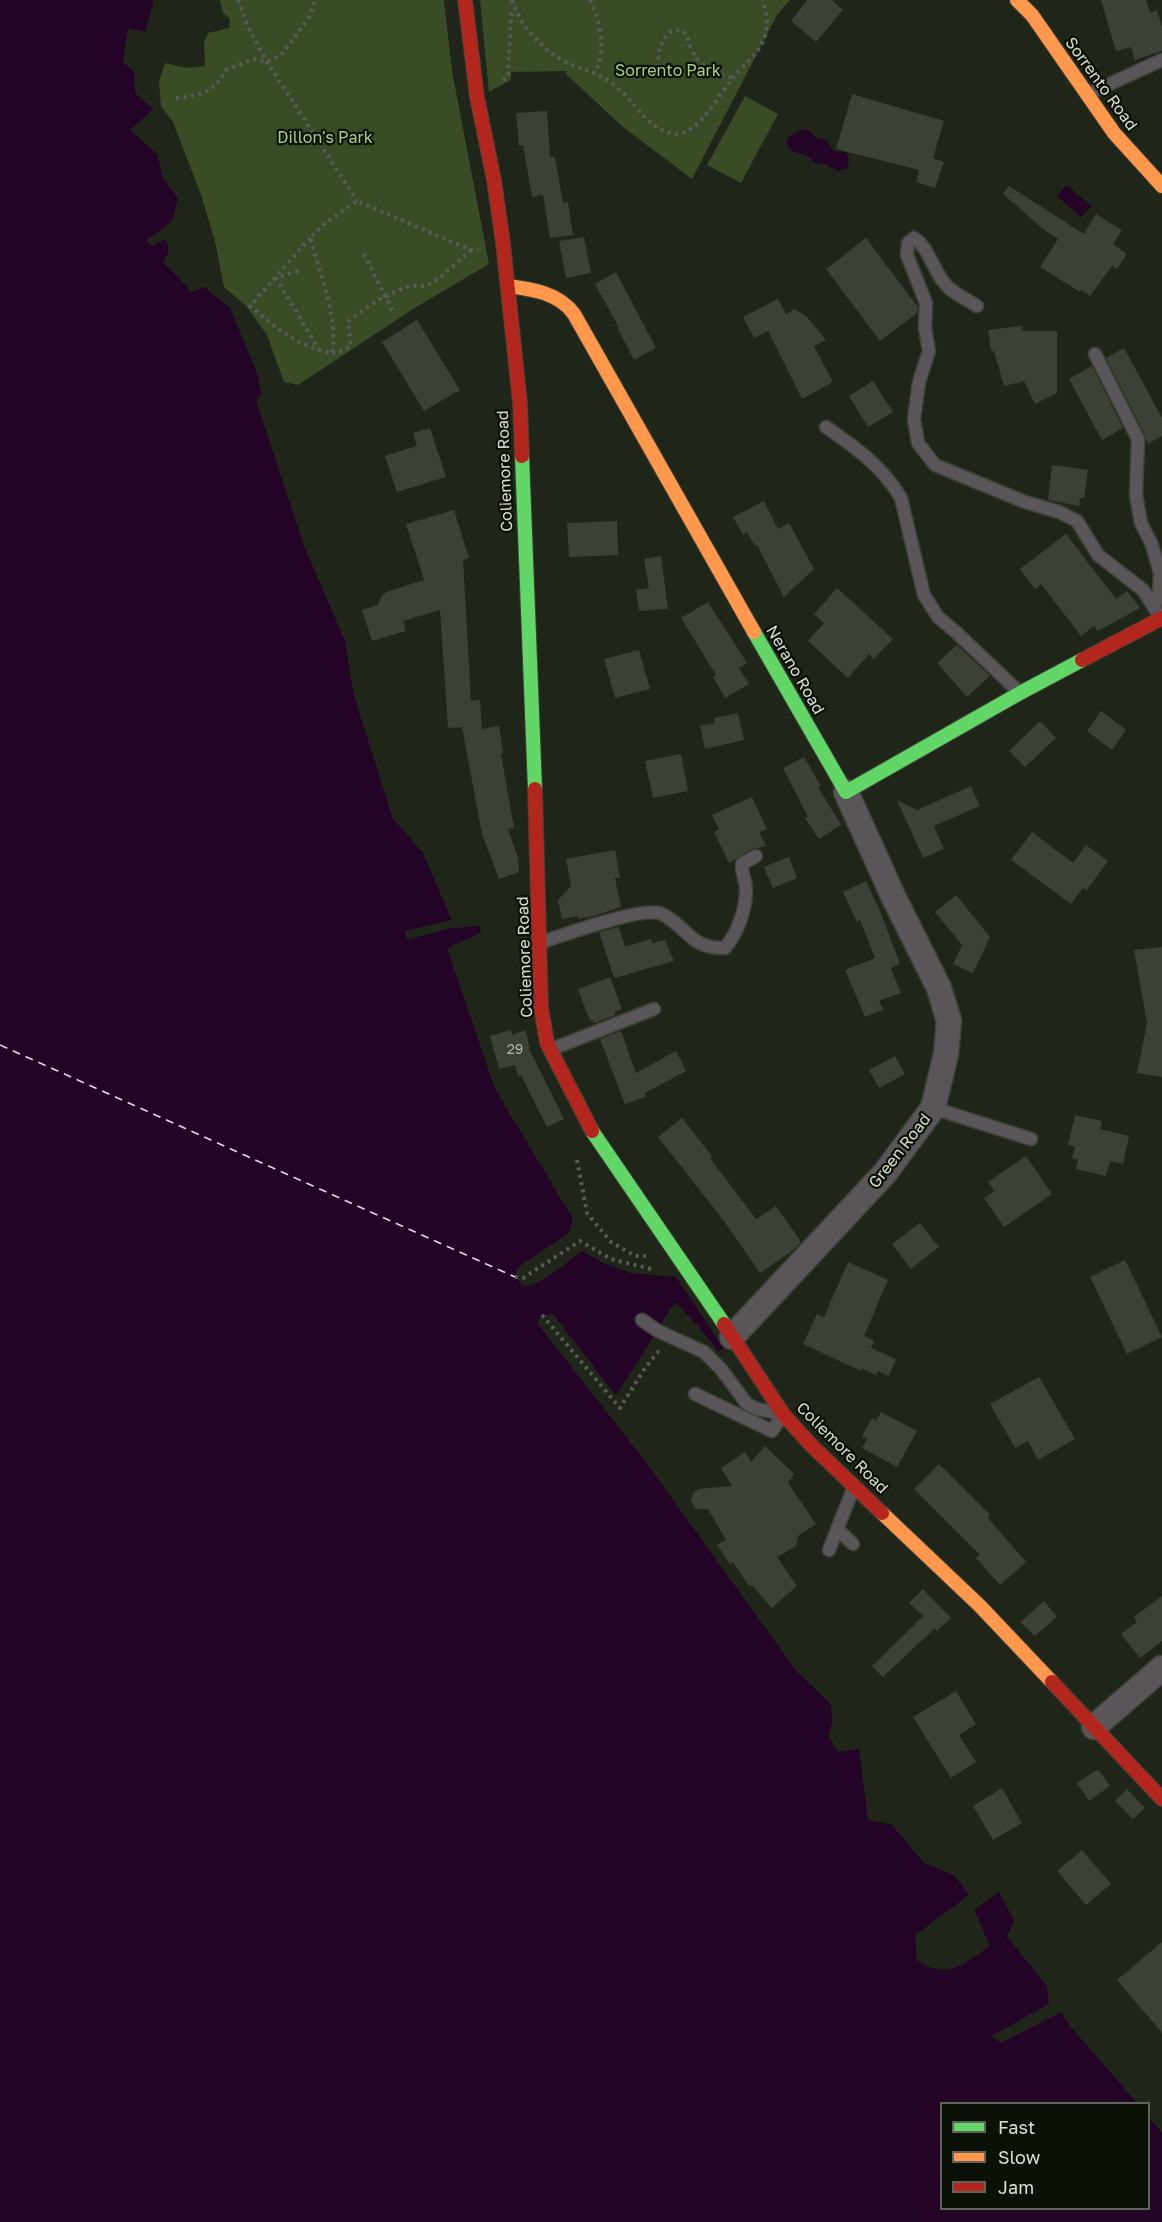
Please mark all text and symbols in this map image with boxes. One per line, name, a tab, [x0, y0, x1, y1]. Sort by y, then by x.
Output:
street label: Sorrento Road	[1061, 34, 1141, 134]
park label: Sorrento Park	[615, 61, 721, 81]
park label: Dillon's Park	[277, 128, 373, 148]
street label: Coliemore Road	[493, 410, 517, 532]
street label: Nerano Road	[762, 622, 828, 718]
street label: Coliemore Road	[513, 896, 537, 1018]
house number: 29	[507, 1042, 523, 1058]
street label: Green Road	[865, 1110, 935, 1192]
street label: Coliemore Road	[792, 1398, 892, 1498]
legend	[940, 2102, 1150, 2210]
text: Fast	[998, 2116, 1035, 2138]
text: Slow	[998, 2146, 1040, 2168]
text: Jam	[998, 2176, 1034, 2198]

